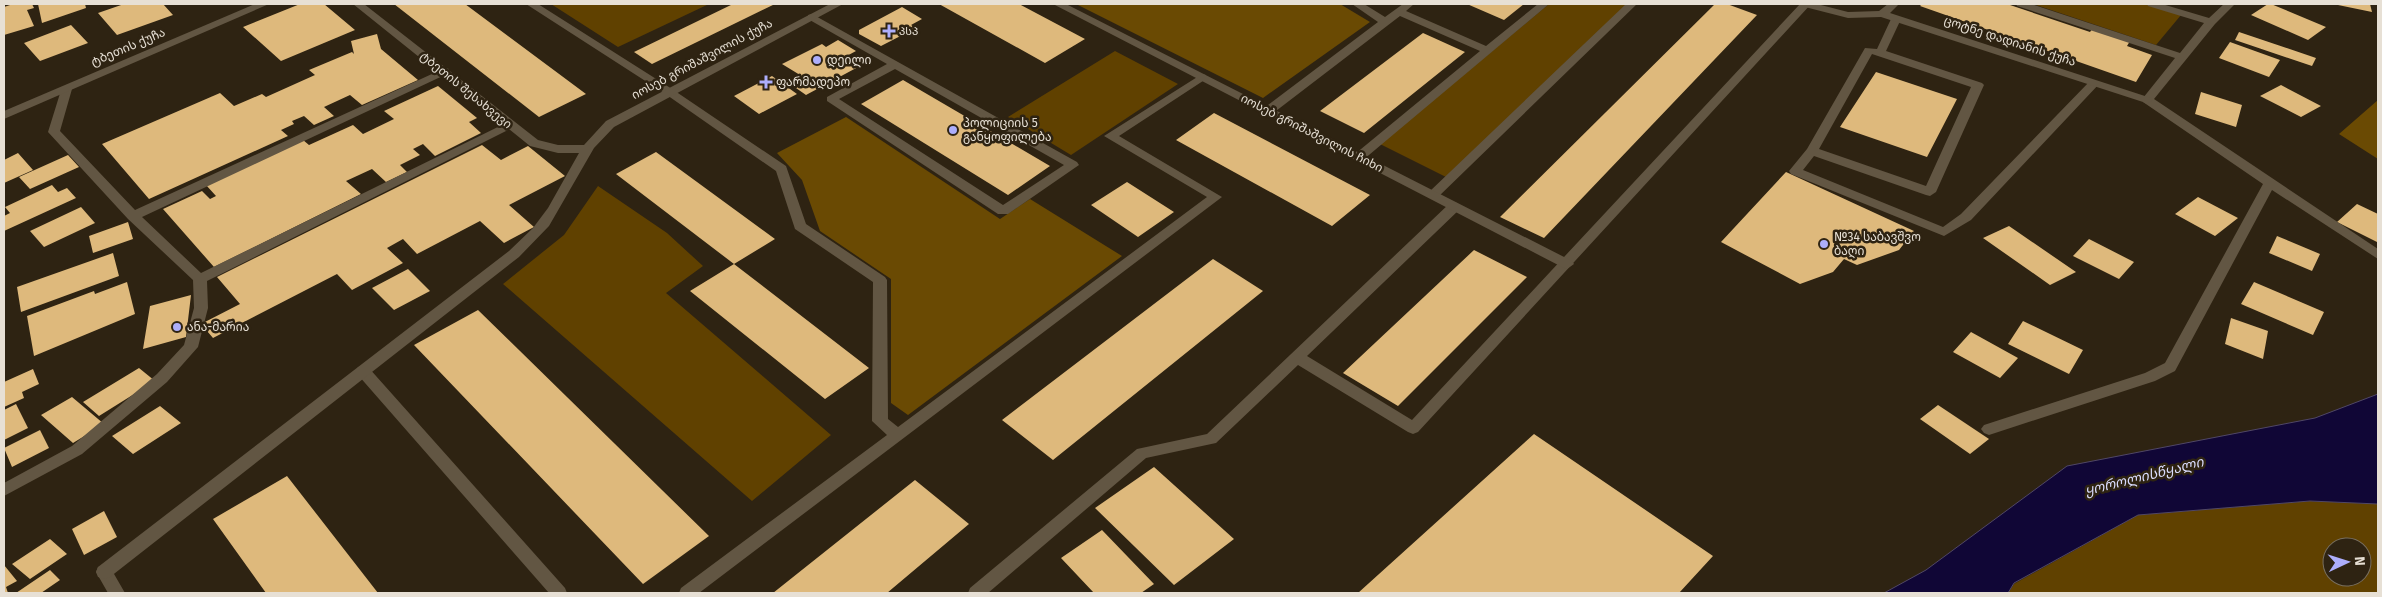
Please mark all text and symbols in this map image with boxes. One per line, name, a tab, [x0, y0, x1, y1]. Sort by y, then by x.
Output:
street label: ცოტნე დადიანის ქუჩა	[1942, 13, 2078, 70]
street label: იოსებ გრიშაშვილის ქუჩა	[629, 16, 775, 103]
street label: ტბეთის ქუჩა	[89, 25, 167, 69]
marker: პსპ	[883, 25, 895, 37]
place label: პსპ	[899, 25, 918, 38]
street label: ტბეთის შესახვევი	[417, 49, 515, 131]
place label: დეილი	[827, 53, 871, 68]
marker: დეილი	[811, 54, 823, 66]
place label: ფარმადეპო	[776, 75, 850, 90]
marker: ფარმადეპო	[760, 76, 772, 88]
street label: იოსებ გრიშაშვილის ჩიხი	[1238, 91, 1386, 176]
place label: პოლიციის 5 განყოფილება	[963, 116, 1052, 145]
marker: პოლიციის 5 განყოფილება	[947, 124, 959, 136]
place label: №34 საბავშვო ბაღი	[1834, 230, 1921, 259]
marker: №34 საბავშვო ბაღი	[1818, 238, 1830, 250]
place label: ანა-მარია	[187, 320, 249, 334]
marker: ანა-მარია	[171, 321, 183, 333]
water label: ყოროლისწყალი	[2083, 453, 2206, 499]
north arrow	[2322, 537, 2372, 587]
text: N	[2351, 556, 2368, 566]

